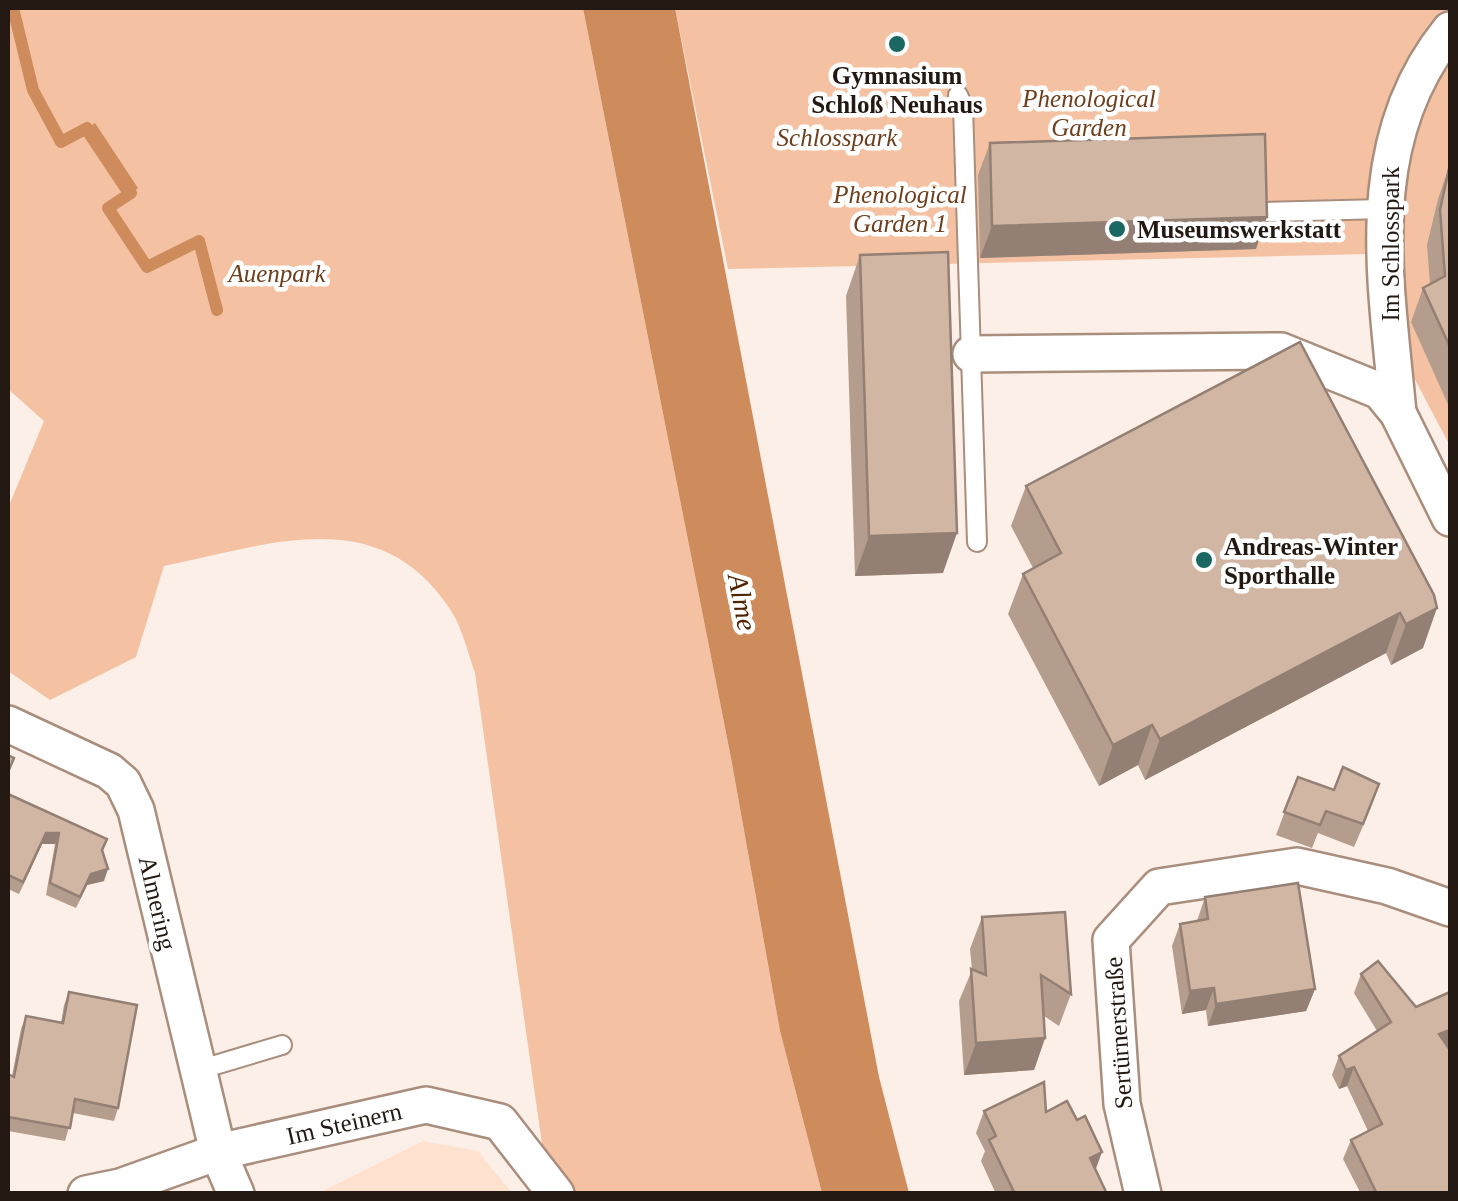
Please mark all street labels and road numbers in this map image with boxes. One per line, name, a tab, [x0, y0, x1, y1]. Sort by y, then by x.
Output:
street label: Im Schlosspark	[1377, 166, 1404, 321]
street label: Almering	[134, 853, 182, 953]
street label: Sertürnerstraße	[1100, 956, 1137, 1110]
street label: Im Steinern	[284, 1097, 405, 1150]

